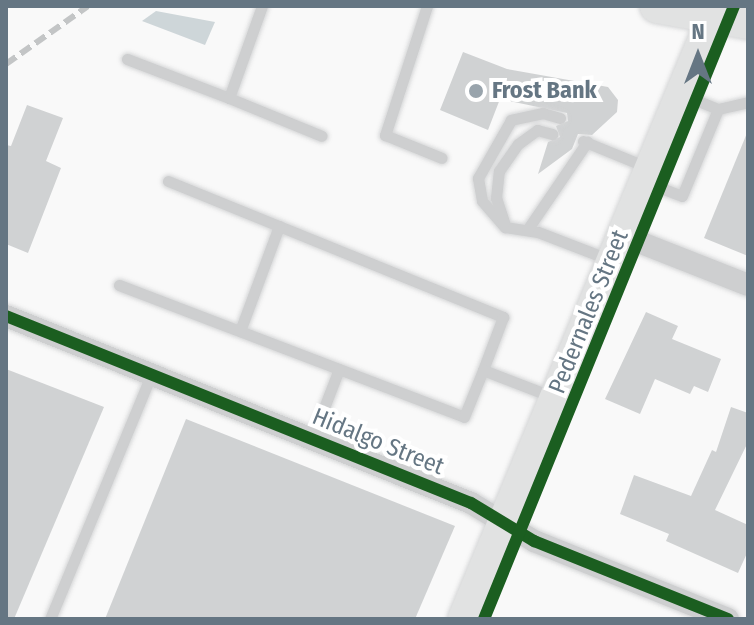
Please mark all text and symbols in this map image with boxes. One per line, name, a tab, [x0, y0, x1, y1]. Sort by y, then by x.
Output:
north arrow	[658, 16, 738, 96]
text: N	[691, 18, 705, 45]
place label: Frost Bank	[492, 77, 597, 105]
marker: Frost Bank	[467, 82, 485, 100]
street label: Pedernales Street	[543, 226, 635, 398]
street label: Hidalgo Street	[308, 403, 448, 481]

